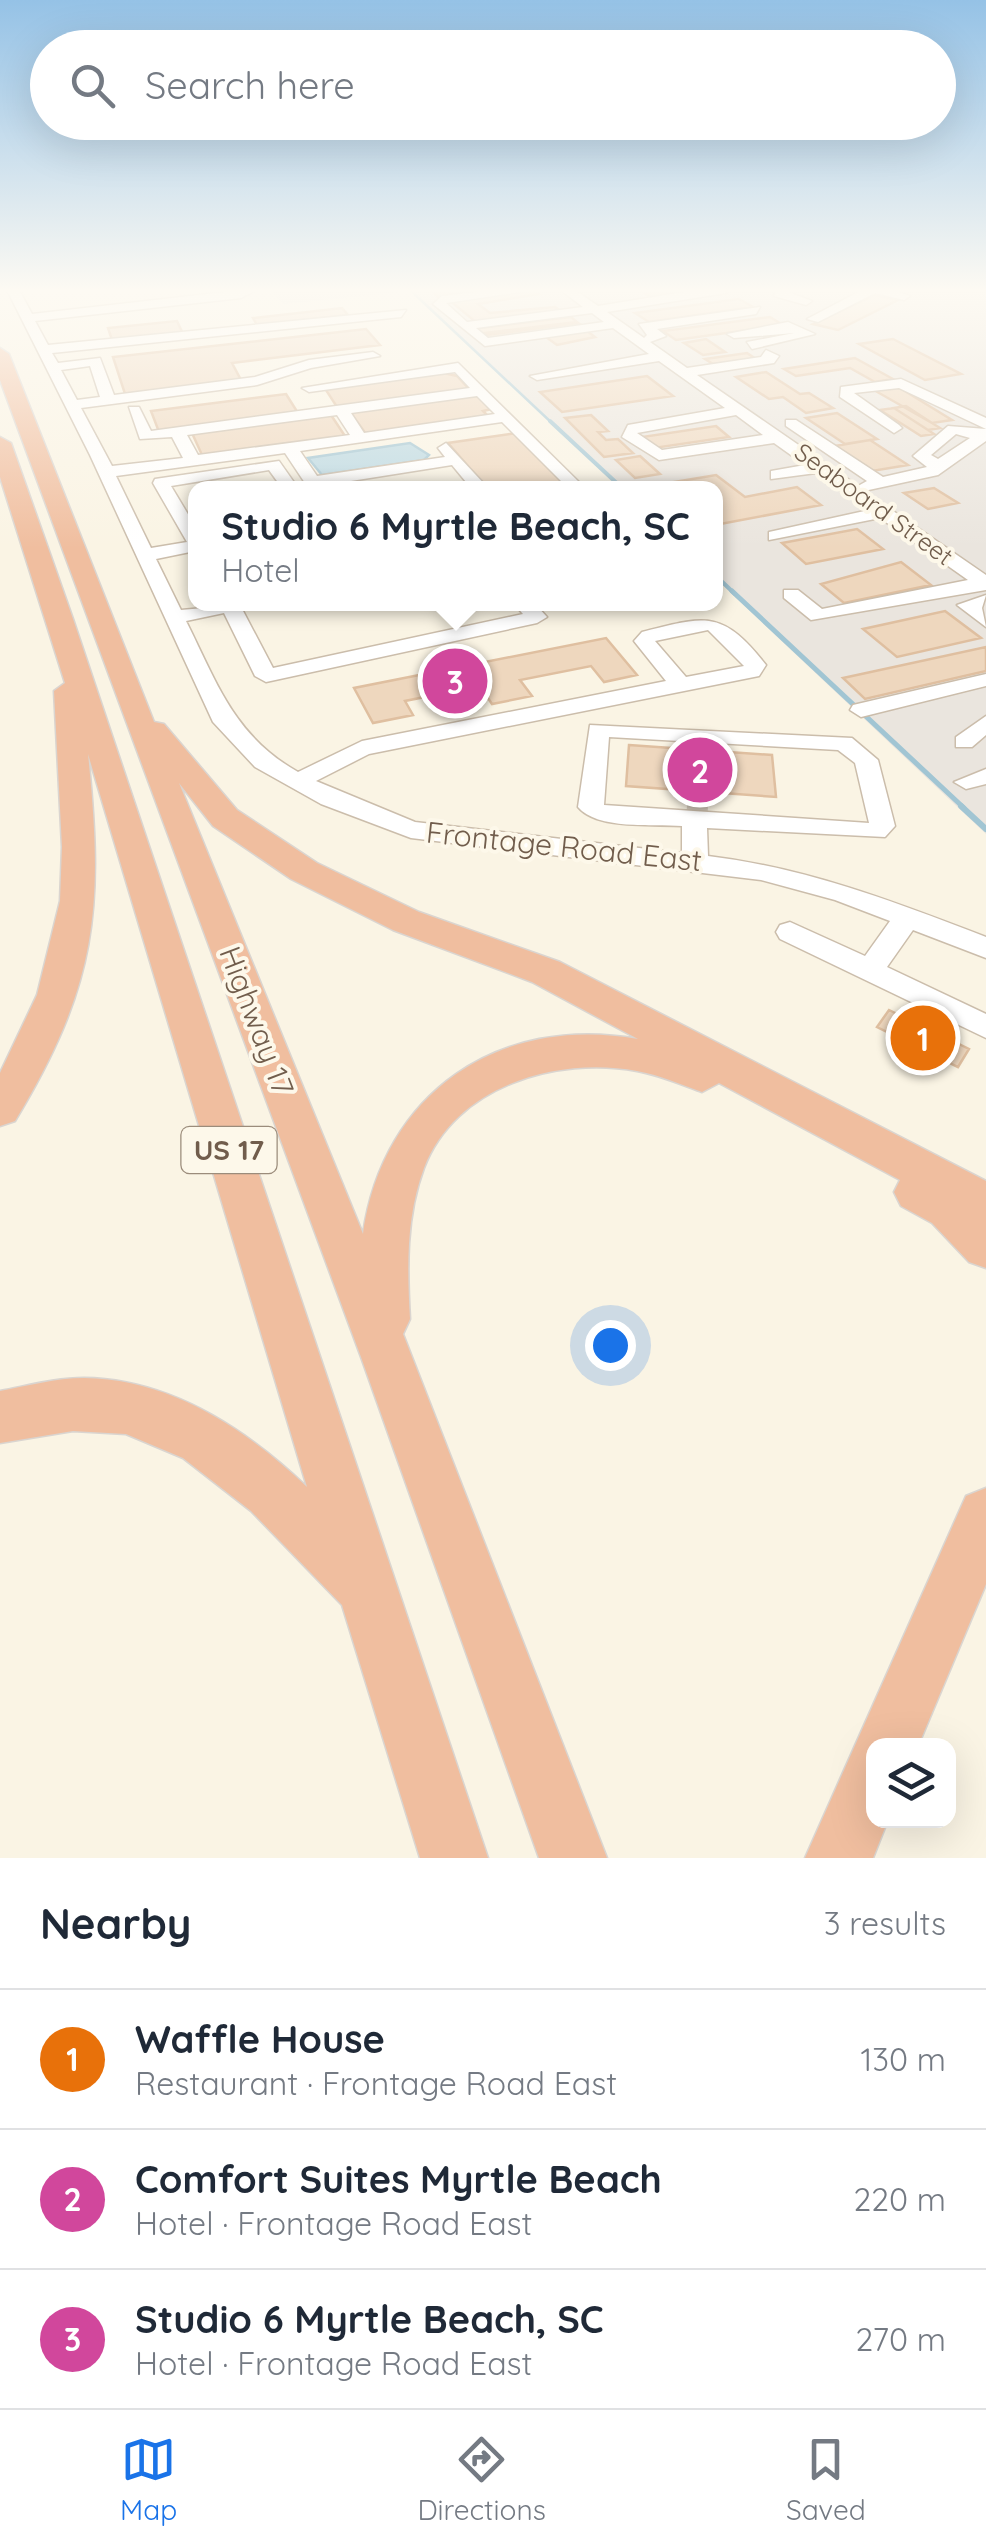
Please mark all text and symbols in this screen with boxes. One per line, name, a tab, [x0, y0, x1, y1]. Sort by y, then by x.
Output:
search box	[30, 30, 956, 140]
icon: search	[65, 58, 120, 113]
text: Search here	[145, 61, 355, 109]
street label: Seaboard Street	[789, 436, 960, 571]
popup	[188, 481, 723, 611]
text: Studio 6 Myrtle Beach, SC	[221, 502, 690, 550]
text: Hotel	[221, 550, 300, 590]
pin: 3	[422, 644, 488, 718]
pin: 2	[668, 732, 732, 808]
street label: Frontage Road East	[425, 813, 704, 879]
street label: Highway 17	[211, 941, 303, 1100]
pin: 1	[890, 1000, 956, 1076]
road number: US 17	[182, 1127, 276, 1173]
your location	[585, 1320, 636, 1371]
map controls	[866, 1738, 956, 1828]
button: layers	[866, 1738, 956, 1828]
text: Nearby	[40, 1897, 191, 1950]
text: 3 results	[824, 1903, 946, 1943]
text: Waffle House	[135, 2015, 385, 2063]
text: 1	[66, 2039, 79, 2079]
text: 130 m	[860, 2039, 946, 2079]
text: Restaurant · Frontage Road East	[135, 2063, 617, 2103]
text: Comfort Suites Myrtle Beach	[135, 2155, 662, 2203]
text: 2	[63, 2179, 82, 2219]
text: 220 m	[854, 2179, 946, 2219]
text: Hotel · Frontage Road East	[135, 2203, 532, 2243]
text: Studio 6 Myrtle Beach, SC	[135, 2295, 604, 2343]
text: 3	[64, 2319, 81, 2359]
text: 270 m	[855, 2319, 946, 2359]
text: Hotel · Frontage Road East	[135, 2343, 532, 2383]
tab: Map	[120, 2432, 177, 2527]
tab: Directions	[417, 2432, 546, 2527]
tab: Saved	[786, 2432, 866, 2527]

